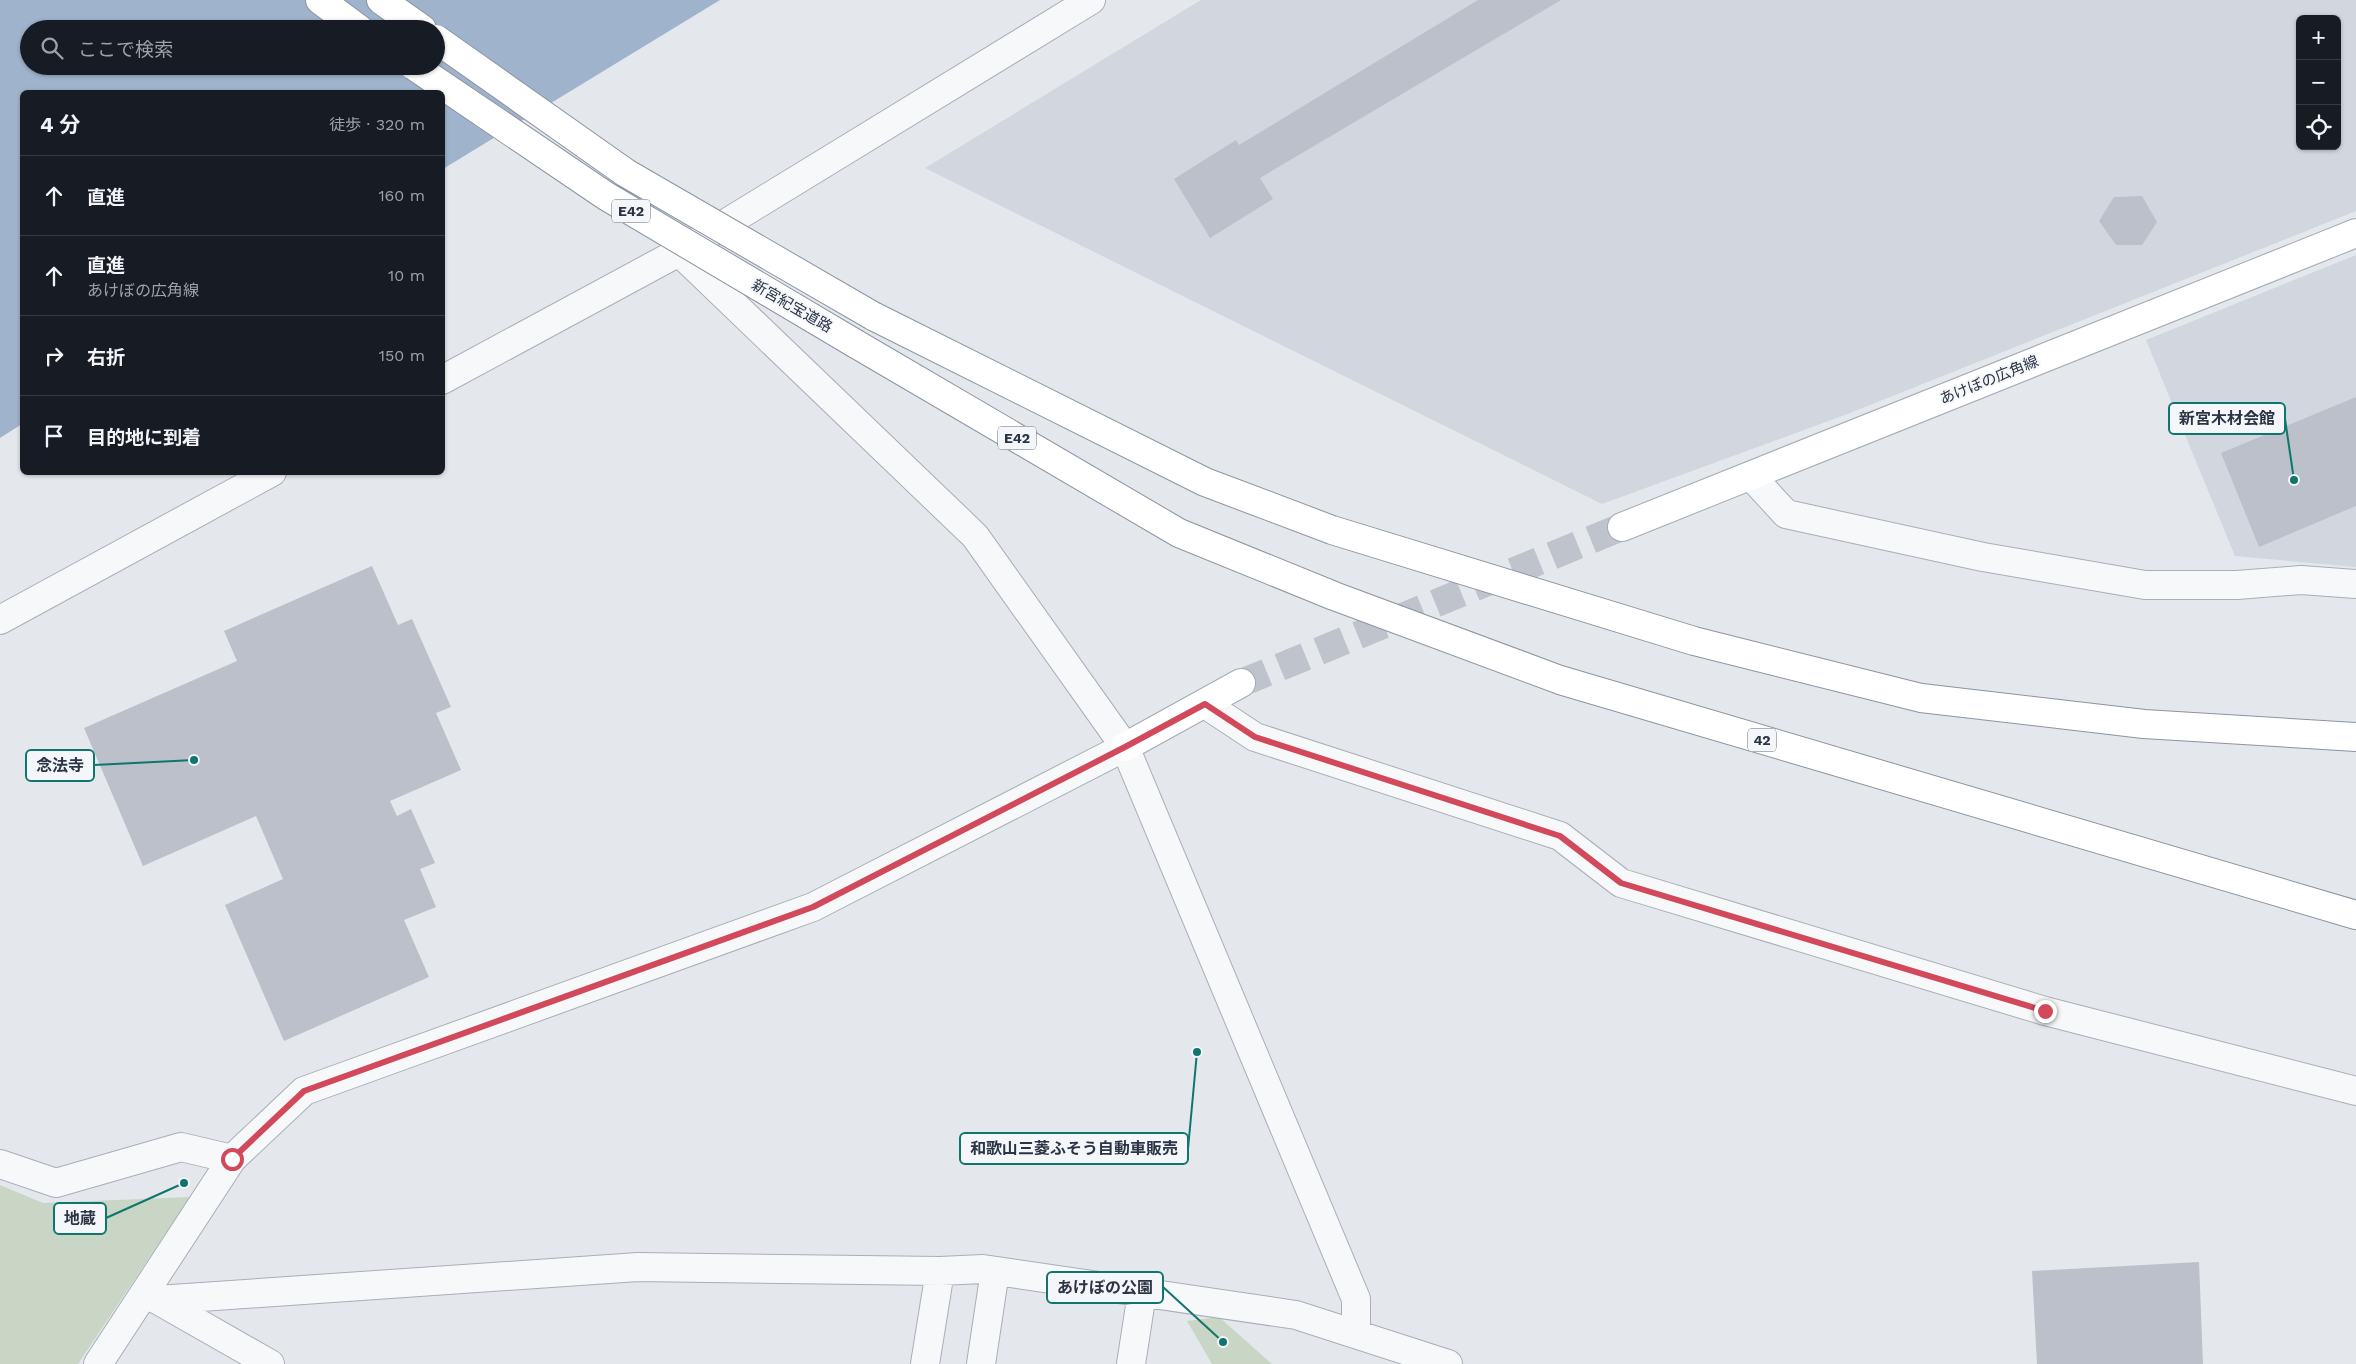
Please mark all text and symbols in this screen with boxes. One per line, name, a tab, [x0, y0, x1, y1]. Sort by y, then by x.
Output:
map controls	[2296, 15, 2341, 150]
button: +	[2296, 15, 2341, 60]
search box	[20, 20, 445, 75]
icon: search	[38, 34, 66, 62]
text: ここで検索	[78, 38, 173, 61]
button: −	[2296, 60, 2341, 105]
button: locate	[2296, 105, 2341, 150]
text: 4 分	[40, 112, 81, 137]
text: 徒歩 · 320 m	[329, 115, 425, 134]
icon: ahead	[40, 182, 68, 210]
text: 直進	[87, 186, 125, 209]
text: 160 m	[378, 186, 425, 205]
road number: E42	[612, 200, 650, 222]
text: 直進	[87, 254, 125, 277]
icon: ahead	[40, 262, 68, 290]
text: 10 m	[388, 266, 425, 285]
street label: 新宮紀宝道路	[749, 276, 835, 336]
text: あけぼの広角線	[87, 281, 199, 300]
icon: right	[40, 342, 68, 370]
text: 右折	[87, 346, 125, 369]
text: 150 m	[379, 346, 425, 365]
street label: あけぼの広角線	[1937, 352, 2041, 408]
callout: 新宮木材会館	[2169, 403, 2285, 434]
text: 新宮木材会館	[2179, 409, 2275, 428]
icon: arrive	[40, 422, 68, 450]
text: 目的地に到着	[87, 426, 201, 449]
road number: E42	[998, 426, 1036, 449]
road number: 42	[1748, 728, 1776, 752]
callout: 念法寺	[26, 750, 94, 781]
text: 念法寺	[36, 756, 84, 775]
route end	[2034, 1000, 2057, 1023]
callout: 和歌山三菱ふそう自動車販売	[960, 1133, 1188, 1164]
text: 和歌山三菱ふそう自動車販売	[970, 1139, 1178, 1158]
route start	[221, 1148, 244, 1171]
callout: 地蔵	[54, 1203, 106, 1234]
text: 地蔵	[64, 1209, 96, 1228]
callout: あけぼの公園	[1047, 1272, 1163, 1303]
text: あけぼの公園	[1057, 1278, 1153, 1297]

